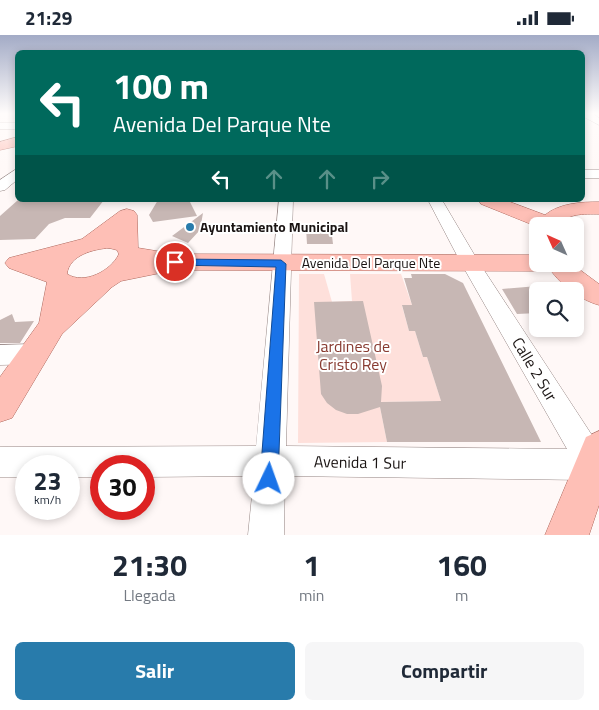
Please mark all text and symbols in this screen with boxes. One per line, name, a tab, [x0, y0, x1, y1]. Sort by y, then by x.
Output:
text: 21:29	[25, 3, 72, 32]
text: 100 m	[113, 59, 209, 113]
icon: left	[30, 70, 95, 135]
text: Avenida Del Parque Nte	[113, 107, 331, 141]
icon: left	[207, 165, 235, 193]
icon: ahead	[260, 165, 288, 193]
icon: ahead	[313, 165, 341, 193]
icon: right	[366, 165, 394, 193]
place label: Ayuntamiento Municipal	[200, 216, 348, 237]
north arrow	[529, 217, 584, 273]
map controls	[529, 217, 584, 337]
marker: Ayuntamiento Municipal	[184, 221, 196, 233]
pin	[154, 241, 196, 283]
icon: arrive	[161, 248, 189, 276]
street label: Avenida Del Parque Nte	[302, 252, 440, 273]
button: search	[529, 282, 584, 337]
street label: Calle 2 Sur	[506, 332, 564, 406]
park label: Jardines de Cristo Rey	[316, 334, 390, 376]
street label: Avenida 1 Sur	[314, 449, 407, 475]
position arrow	[242, 452, 294, 504]
speed limit sign: 30	[90, 455, 155, 520]
text: 23	[33, 462, 62, 500]
text: km/h	[34, 490, 61, 509]
text: 21:30	[112, 542, 187, 588]
text: 1	[303, 542, 320, 588]
text: 160	[437, 542, 487, 588]
text: Llegada	[123, 583, 176, 607]
text: min	[299, 583, 324, 607]
text: m	[455, 583, 468, 607]
button: Salir	[15, 642, 295, 700]
button: Compartir	[305, 642, 584, 700]

